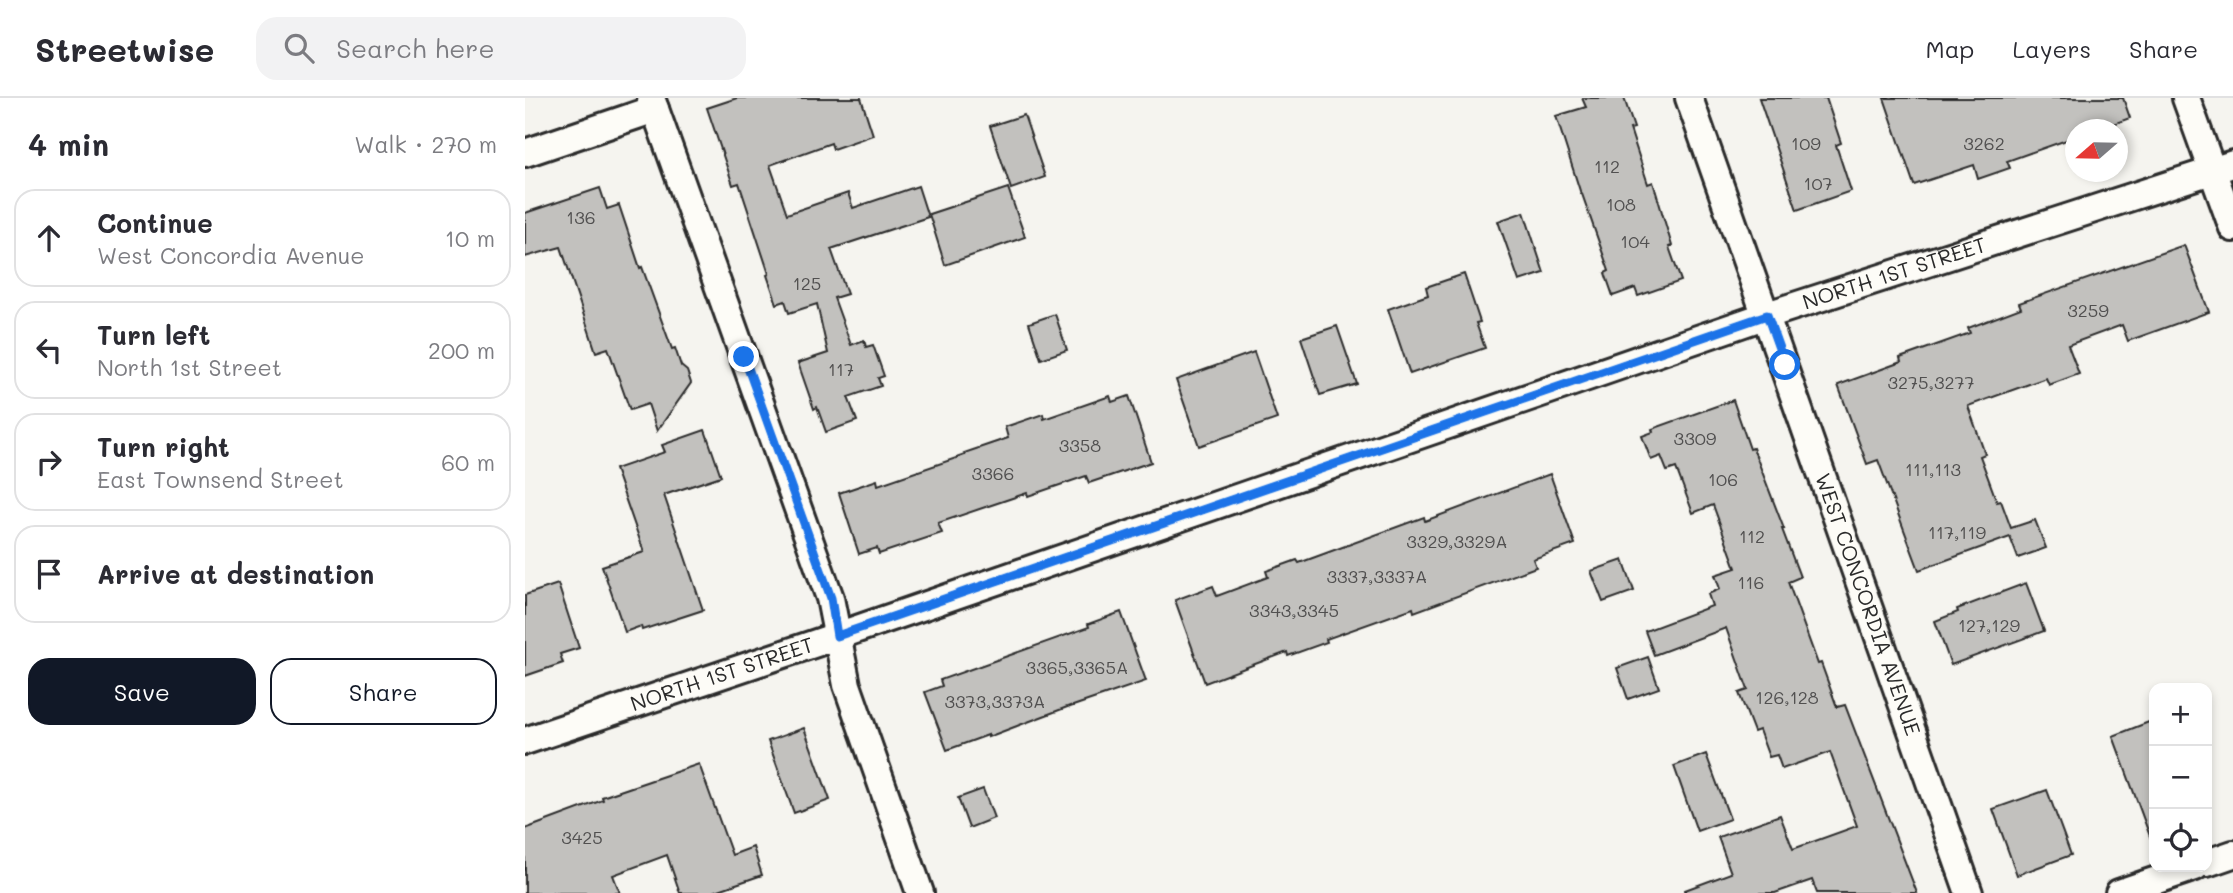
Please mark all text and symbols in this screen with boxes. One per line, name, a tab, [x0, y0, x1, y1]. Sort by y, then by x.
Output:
search box	[256, 17, 746, 80]
text: Streetwise	[35, 27, 214, 70]
icon: search	[280, 29, 318, 67]
text: Search here	[336, 31, 495, 65]
text: Map	[1926, 33, 1974, 64]
text: Layers	[2012, 33, 2091, 64]
text: Share	[2129, 33, 2198, 64]
north arrow	[2065, 119, 2128, 182]
text: 4 min	[28, 124, 109, 164]
text: Walk · 270 m	[354, 129, 497, 159]
house number: 109	[1791, 131, 1821, 155]
house number: 3262	[1963, 131, 2005, 155]
house number: 112	[1594, 154, 1620, 178]
house number: 107	[1803, 171, 1833, 195]
house number: 108	[1606, 192, 1636, 216]
house number: 136	[566, 205, 596, 229]
text: Continue	[97, 206, 213, 240]
icon: ahead	[30, 219, 68, 257]
text: 10 m	[445, 223, 495, 253]
house number: 104	[1620, 229, 1650, 253]
street label: NORTH 1ST STREET	[1799, 230, 1989, 315]
text: West Concordia Avenue	[97, 240, 365, 270]
house number: 125	[793, 271, 821, 295]
house number: 3259	[2067, 298, 2109, 322]
text: Turn left	[97, 318, 210, 352]
icon: left	[30, 331, 68, 369]
text: 200 m	[428, 335, 495, 365]
route end	[728, 341, 759, 372]
route start	[1769, 349, 1800, 380]
text: North 1st Street	[97, 352, 282, 382]
house number: 117	[828, 357, 854, 381]
house number: 3275,3277	[1887, 370, 1975, 394]
house number: 3309	[1674, 426, 1717, 450]
text: Turn right	[97, 430, 230, 464]
house number: 3358	[1059, 433, 1101, 457]
icon: right	[30, 443, 68, 481]
text: 60 m	[441, 447, 495, 477]
house number: 111,113	[1905, 457, 1961, 481]
house number: 3366	[972, 461, 1014, 485]
text: East Townsend Street	[97, 464, 344, 494]
house number: 106	[1708, 467, 1738, 491]
street label: WEST CONCORDIA AVENUE	[1810, 469, 1927, 739]
house number: 117,119	[1928, 520, 1986, 544]
house number: 112	[1739, 524, 1765, 548]
house number: 3329,3329A	[1406, 529, 1508, 553]
icon: arrive	[30, 555, 68, 593]
text: Arrive at destination	[97, 557, 374, 591]
house number: 3337,3337A	[1326, 564, 1428, 588]
house number: 116	[1738, 570, 1764, 594]
house number: 3343,3345	[1249, 598, 1339, 622]
house number: 127,129	[1958, 613, 2020, 637]
street label: NORTH 1ST STREET	[627, 630, 817, 717]
house number: 3365,3365A	[1026, 655, 1128, 679]
button: Save	[28, 658, 256, 725]
button: Share	[270, 658, 497, 725]
map controls	[2149, 683, 2212, 872]
button: +	[2149, 683, 2212, 746]
house number: 126,128	[1755, 685, 1819, 709]
house number: 3373,3373A	[944, 689, 1046, 713]
button: −	[2149, 746, 2212, 809]
button: locate	[2149, 809, 2212, 872]
house number: 3425	[561, 825, 603, 849]

